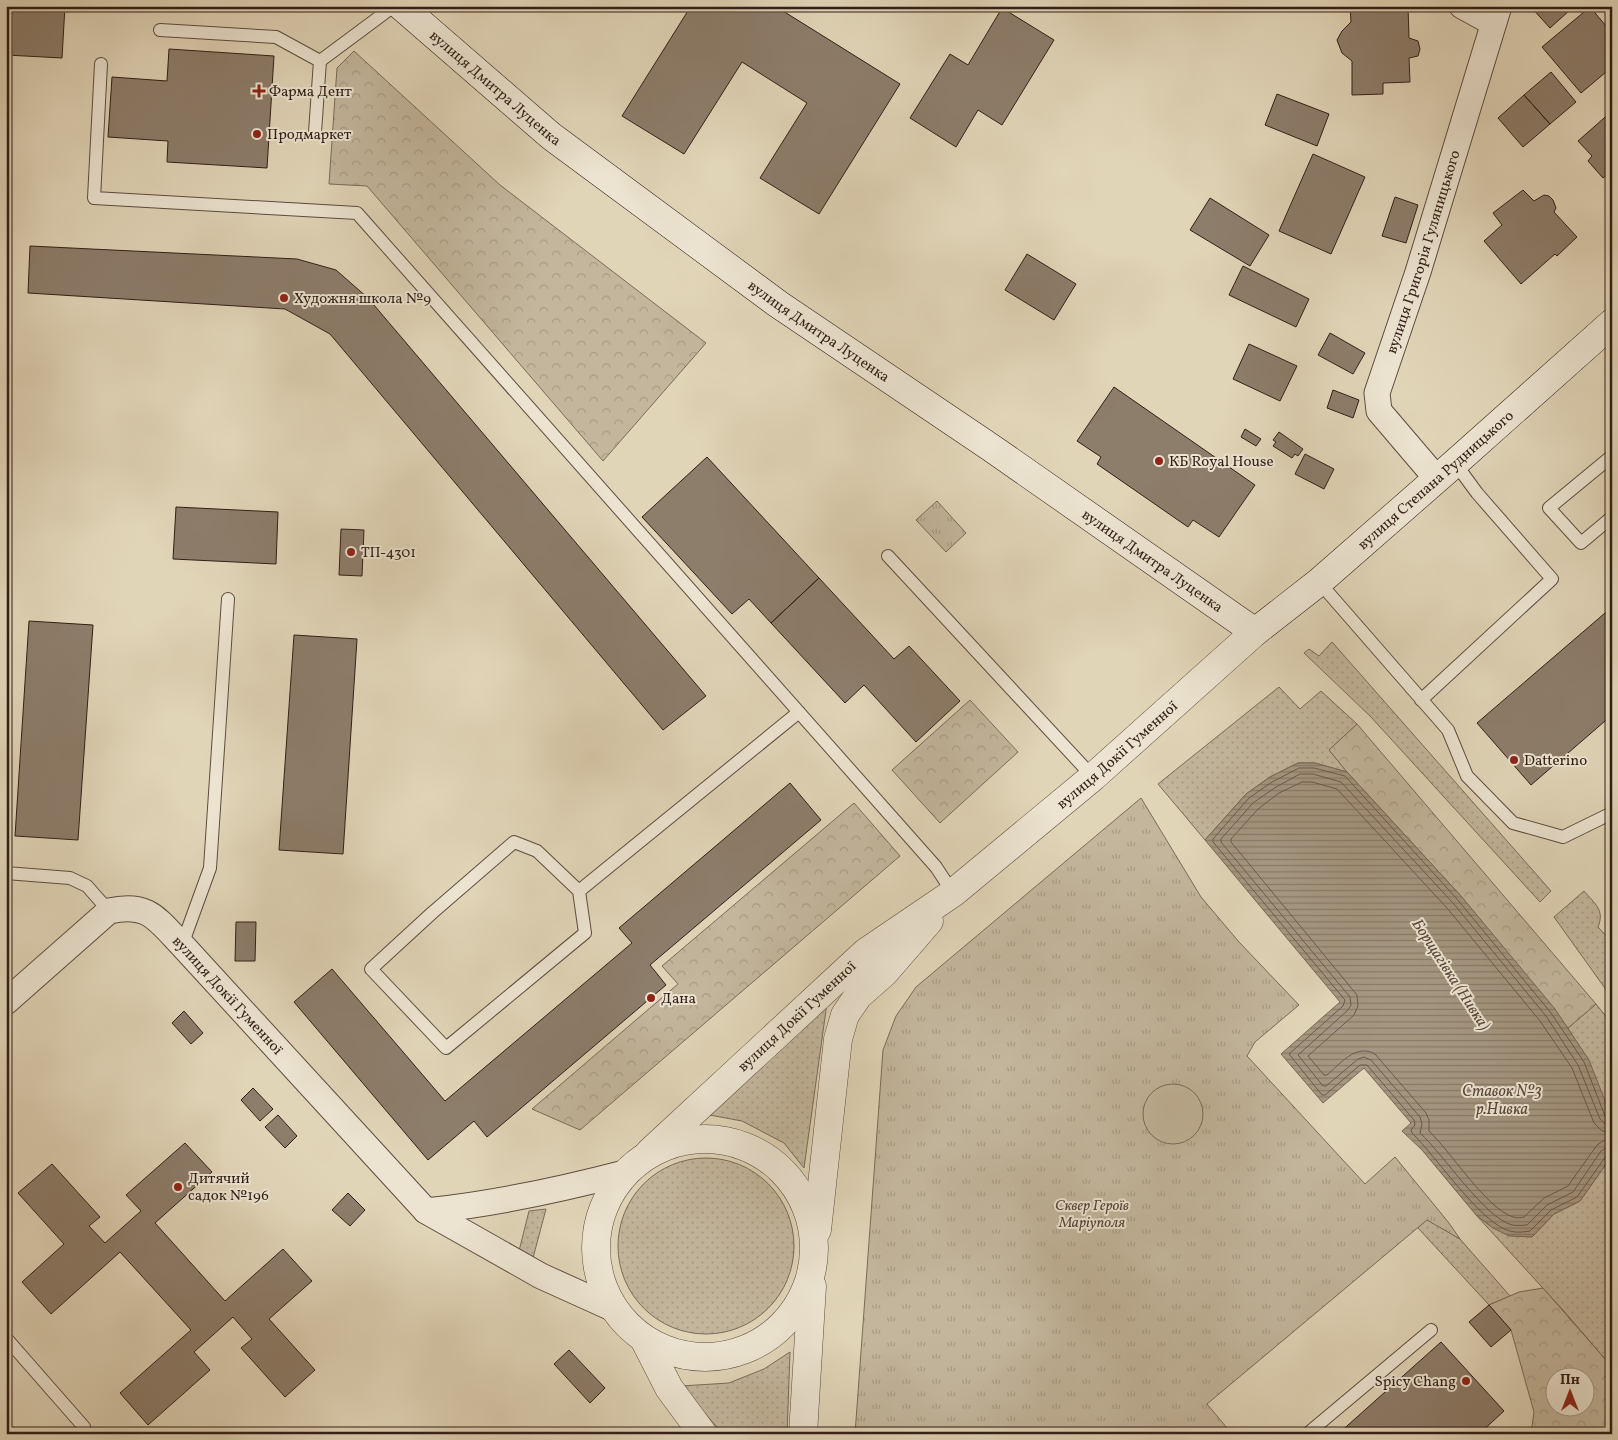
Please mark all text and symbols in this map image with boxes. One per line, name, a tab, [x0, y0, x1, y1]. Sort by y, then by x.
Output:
street label: вулиця Дмитра Луценка	[424, 26, 565, 152]
place label: Фарма Дент	[269, 82, 352, 103]
marker: Фарма Дент	[253, 85, 265, 97]
place label: Продмаркет	[267, 125, 352, 146]
marker: Продмаркет	[251, 128, 263, 140]
street label: вулиця Григорія Гуляницького	[1382, 148, 1466, 357]
street label: вулиця Дмитра Луценка	[743, 276, 893, 388]
place label: Художня школа №9	[294, 289, 431, 310]
marker: Художня школа №9	[278, 292, 290, 304]
street label: вулиця Степана Рудницького	[1354, 406, 1519, 555]
place label: КБ Royal House	[1169, 452, 1274, 473]
marker: КБ Royal House	[1153, 455, 1165, 467]
street label: вулиця Дмитра Луценка	[1077, 505, 1227, 618]
place label: ТП-4301	[361, 543, 416, 564]
marker: ТП-4301	[345, 546, 357, 558]
street label: вулиця Докії Гуменної	[1053, 697, 1183, 815]
place label: Datterino	[1524, 751, 1587, 772]
marker: Datterino	[1508, 754, 1520, 766]
water label: Борщагівка (Нивка)	[1406, 915, 1495, 1035]
street label: вулиця Докії Гуменної	[167, 932, 287, 1061]
street label: вулиця Докії Гуменної	[734, 957, 862, 1078]
place label: Дана	[661, 989, 696, 1010]
marker: Дана	[645, 992, 657, 1004]
water label: Ставок №3 р.Нивка	[1462, 1081, 1542, 1121]
place label: Дитячий садок №196	[188, 1169, 269, 1207]
marker: Дитячий садок №196	[172, 1181, 184, 1193]
park label: Сквер Героїв Маріуполя	[1055, 1196, 1129, 1234]
north arrow	[1546, 1368, 1596, 1418]
text: Пн	[1560, 1371, 1580, 1390]
place label: Spicy Chang	[1374, 1372, 1456, 1393]
marker: Spicy Chang	[1460, 1375, 1472, 1387]

